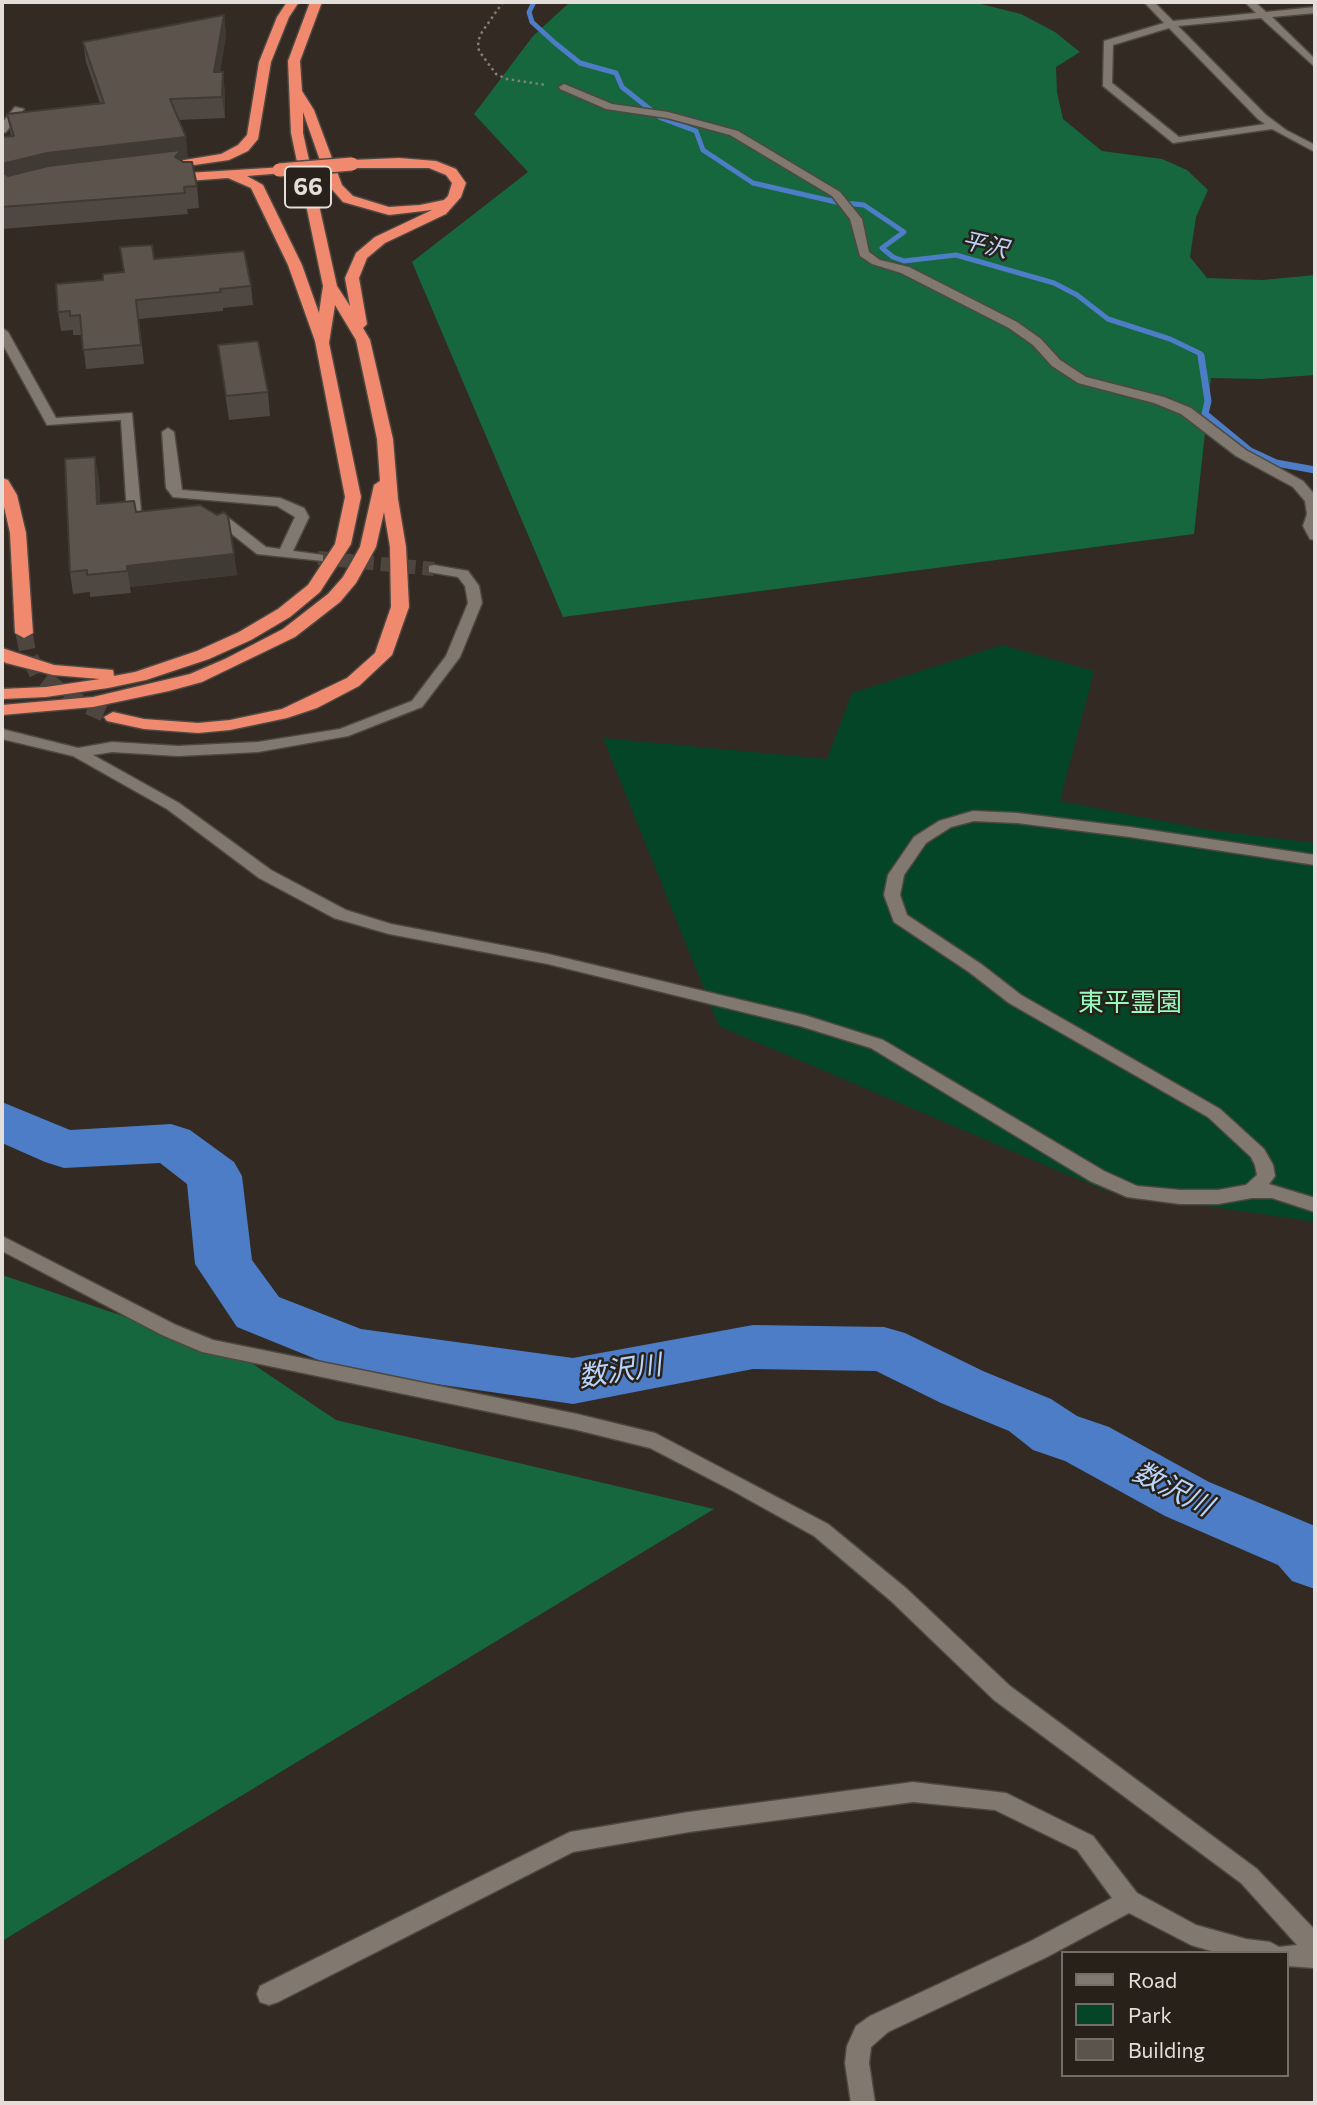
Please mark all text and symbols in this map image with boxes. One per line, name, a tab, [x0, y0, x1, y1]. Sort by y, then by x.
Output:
road number: 66	[285, 167, 331, 208]
water label: 平沢	[959, 226, 1011, 264]
park label: 東平霊園	[1078, 986, 1182, 1018]
water label: 数沢川	[576, 1348, 664, 1394]
water label: 数沢川	[1128, 1455, 1218, 1523]
legend	[1062, 1951, 1289, 2077]
text: Road	[1128, 1967, 1177, 1992]
text: Park	[1128, 2002, 1172, 2027]
text: Building	[1128, 2037, 1205, 2062]

